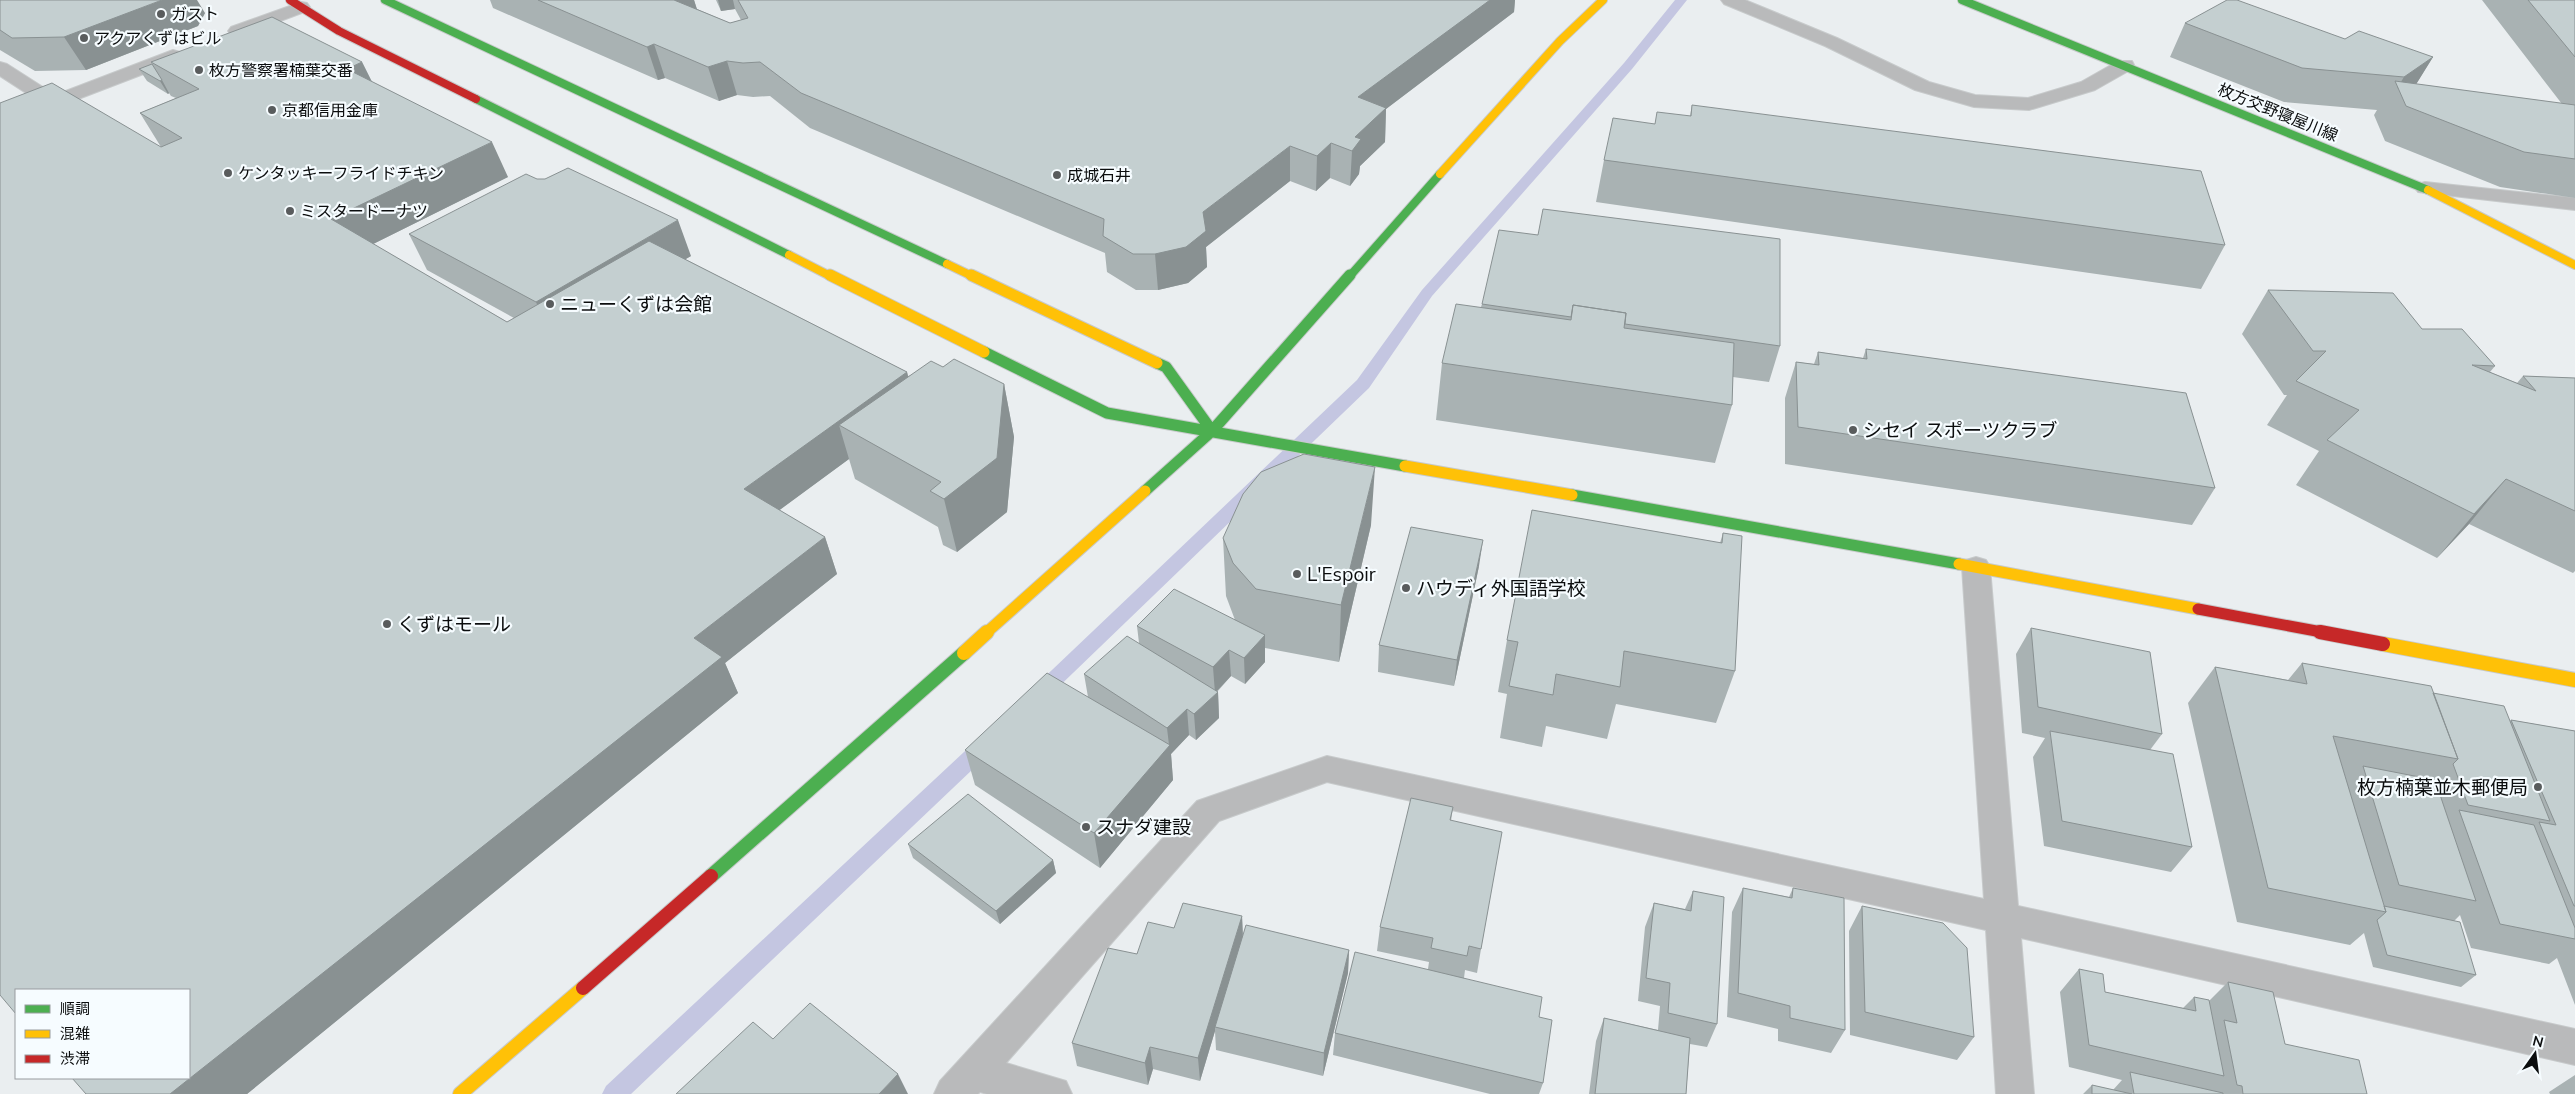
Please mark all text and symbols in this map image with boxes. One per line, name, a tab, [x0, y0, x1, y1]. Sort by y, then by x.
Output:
place label: ガスト	[171, 4, 219, 24]
marker: ガスト	[155, 8, 167, 20]
place label: アクアくずはビル	[94, 28, 221, 48]
marker: アクアくずはビル	[78, 32, 90, 44]
place label: 枚方警察署楠葉交番	[209, 60, 353, 80]
marker: 枚方警察署楠葉交番	[193, 64, 205, 76]
street label: 枚方交野寝屋川線	[2215, 79, 2341, 145]
place label: 京都信用金庫	[282, 100, 378, 120]
marker: 京都信用金庫	[266, 104, 278, 116]
place label: ケンタッキーフライドチキン	[238, 163, 444, 183]
place label: 成城石井	[1067, 165, 1131, 185]
marker: ケンタッキーフライドチキン	[222, 167, 234, 179]
marker: 成城石井	[1051, 169, 1063, 181]
place label: ミスタードーナツ	[300, 201, 428, 221]
marker: ミスタードーナツ	[284, 205, 296, 217]
place label: ニューくずは会館	[560, 292, 712, 316]
marker: ニューくずは会館	[544, 298, 556, 310]
place label: シセイ スポーツクラブ	[1863, 418, 2058, 442]
marker: シセイ スポーツクラブ	[1847, 424, 1859, 436]
place label: L'Espoir	[1307, 562, 1376, 586]
marker: L'Espoir	[1291, 568, 1303, 580]
place label: ハウディ外国語学校	[1416, 576, 1586, 600]
marker: ハウディ外国語学校	[1400, 582, 1412, 594]
place label: くずはモール	[397, 612, 511, 636]
marker: くずはモール	[381, 618, 393, 630]
place label: 枚方楠葉並木郵便局	[2357, 775, 2528, 799]
marker: 枚方楠葉並木郵便局	[2532, 781, 2544, 793]
place label: スナダ建設	[1096, 815, 1191, 839]
marker: スナダ建設	[1080, 821, 1092, 833]
legend	[15, 989, 190, 1079]
text: 順調	[60, 999, 90, 1018]
text: 混雑	[60, 1024, 90, 1043]
north arrow	[2510, 1029, 2560, 1079]
text: N	[2531, 1031, 2545, 1051]
text: 渋滞	[60, 1049, 90, 1068]

